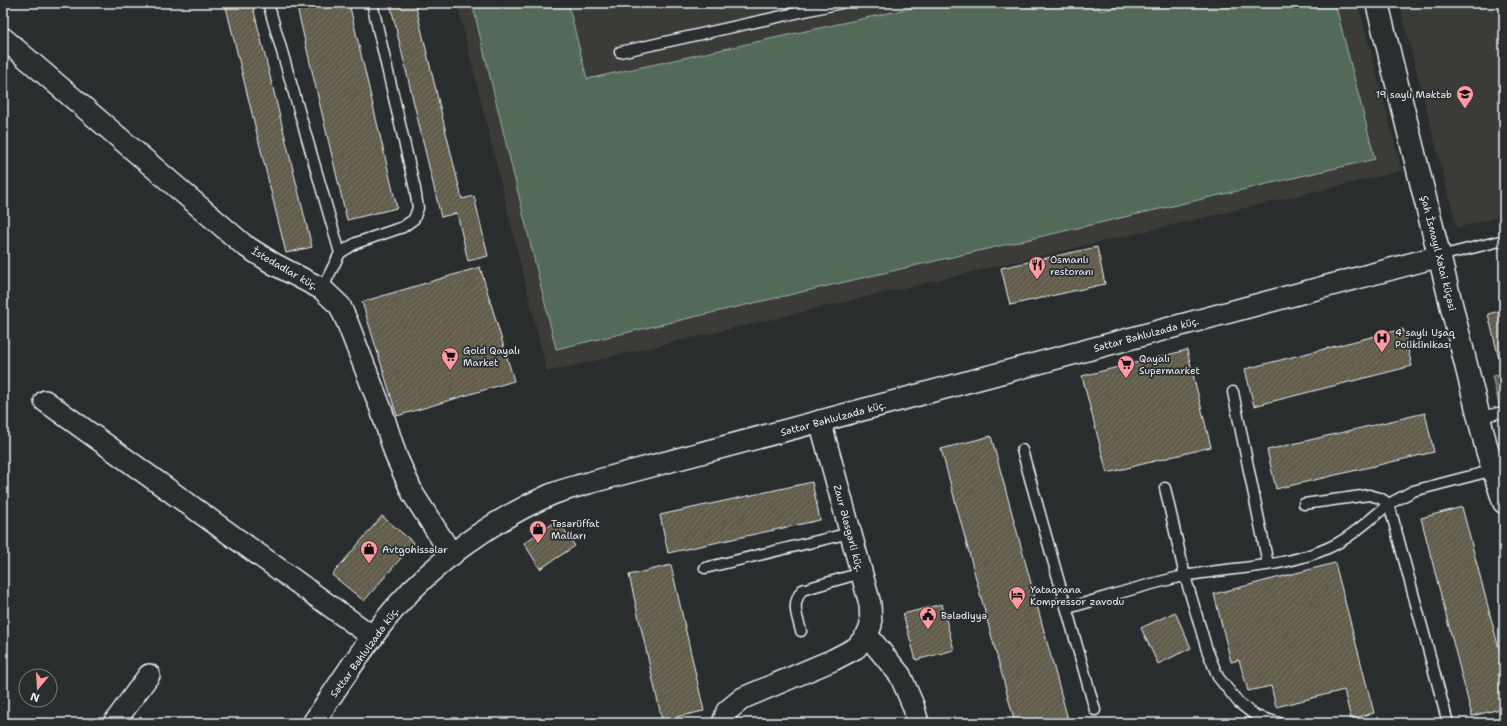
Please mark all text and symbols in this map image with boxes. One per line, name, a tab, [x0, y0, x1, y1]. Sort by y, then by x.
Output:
school or university icon: 19 saylı Məktəb	[1455, 84, 1475, 109]
place label: 19 saylı Məktəb	[1376, 88, 1452, 101]
street label: Şah İsmayıl Xətai küçəsi	[1418, 194, 1459, 312]
street label: İstedadlar küç.	[249, 244, 321, 293]
place label: Osmanlı restoranı	[1050, 253, 1094, 278]
restaurant icon: Osmanlı restoranı	[1027, 255, 1047, 280]
street label: Səttar Bəhlulzadə küç.	[1092, 314, 1201, 355]
place label: 4 saylı Uşaq Poliklinikası	[1395, 326, 1456, 351]
hospital icon: 4 saylı Uşaq Poliklinikası	[1372, 328, 1392, 353]
place label: Gold Qayalı Market	[463, 344, 520, 369]
supermarket icon: Gold Qayalı Market	[440, 346, 460, 371]
place label: Qayalı Supermarket	[1139, 352, 1200, 377]
supermarket icon: Qayalı Supermarket	[1116, 354, 1136, 379]
street label: Səttar Bəhlulzadə küç.	[779, 398, 888, 439]
street label: Zaur Ələsgərli küç.	[831, 483, 867, 574]
place label: Təsərüffat Malları	[551, 517, 600, 542]
shop icon: Təsərüffat Malları	[528, 519, 548, 544]
shop icon: Avtgohissələr	[359, 539, 379, 564]
place label: Avtgohissələr	[382, 543, 448, 556]
place label: Yataqxana Kompressor zavodu	[1030, 583, 1125, 608]
hotel icon: Yataqxana Kompressor zavodu	[1007, 585, 1027, 610]
street label: Səttar Bəhlulzadə küç.	[327, 604, 402, 700]
public building icon: Bələdiyyə	[918, 605, 938, 630]
place label: Bələdiyyə	[941, 609, 987, 622]
north arrow	[18, 668, 58, 708]
text: N	[28, 688, 42, 706]

